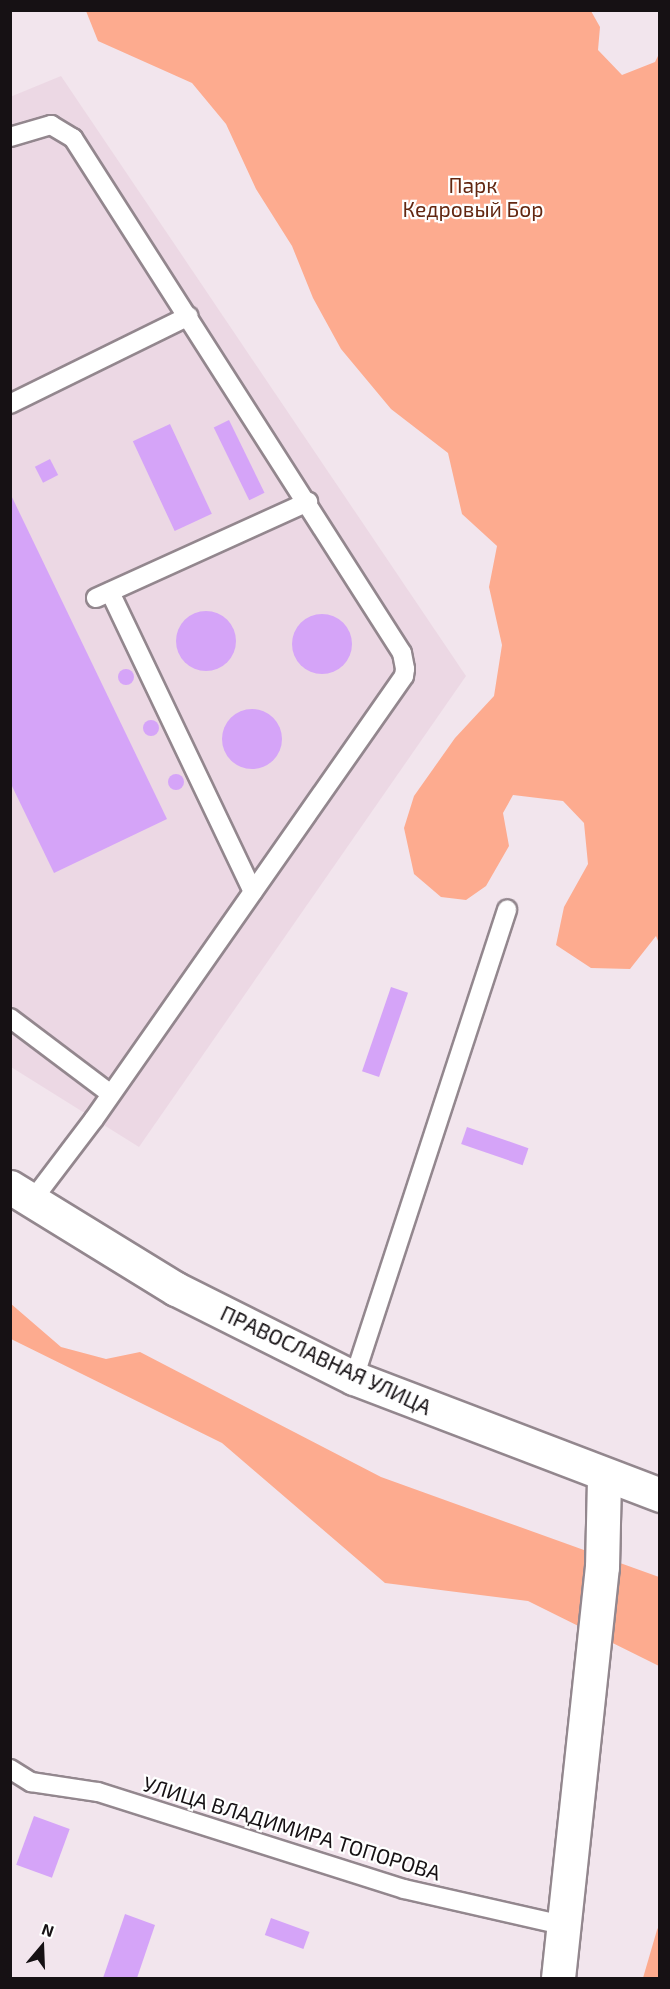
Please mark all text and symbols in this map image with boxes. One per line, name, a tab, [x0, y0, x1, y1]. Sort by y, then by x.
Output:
park label: Парк Кедровый Бор	[403, 172, 543, 222]
street label: ПРАВОСЛАВНАЯ УЛИЦА	[217, 1300, 435, 1420]
street label: УЛИЦА ВЛАДИМИРА ТОПОРОВА	[140, 1771, 444, 1885]
north arrow	[12, 1917, 72, 1977]
text: N	[39, 1919, 57, 1940]

